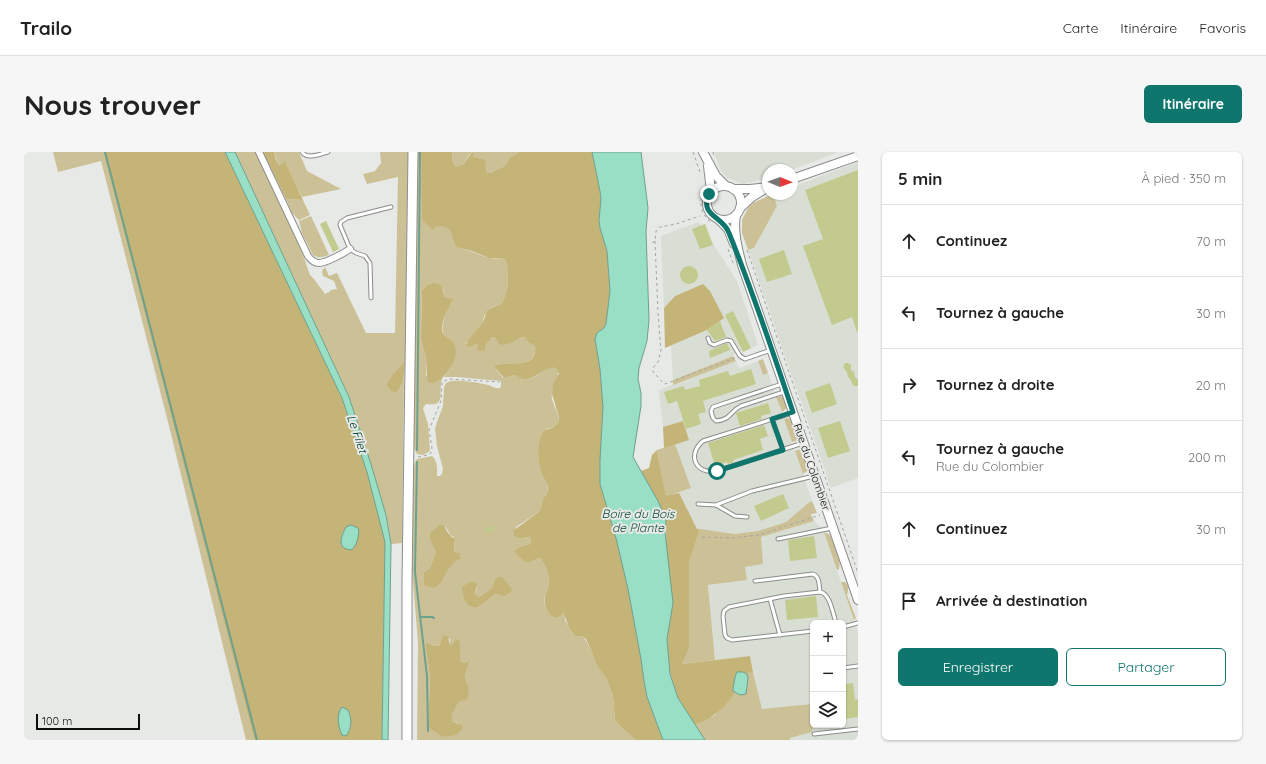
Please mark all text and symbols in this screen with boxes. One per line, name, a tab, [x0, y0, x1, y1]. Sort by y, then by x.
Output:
text: Trailo	[20, 16, 72, 40]
text: Carte	[1063, 19, 1098, 37]
text: Itinéraire	[1120, 19, 1177, 37]
text: Favoris	[1199, 19, 1246, 37]
button: Itinéraire	[1144, 85, 1242, 123]
text: Nous trouver	[24, 87, 201, 122]
north arrow	[762, 164, 798, 200]
text: 5 min	[898, 168, 942, 189]
text: À pied · 350 m	[1141, 170, 1226, 186]
route end	[700, 185, 718, 203]
icon: ahead	[898, 230, 920, 252]
text: Continuez	[936, 231, 1007, 250]
text: 70 m	[1196, 233, 1226, 249]
icon: left	[898, 302, 920, 324]
text: Tournez à gauche	[936, 303, 1064, 322]
text: 30 m	[1196, 305, 1226, 321]
icon: right	[898, 374, 920, 396]
text: Tournez à droite	[936, 375, 1055, 394]
text: 20 m	[1196, 377, 1226, 393]
water label: Le Filet	[344, 413, 372, 457]
street label: Rue du Colombier	[791, 422, 834, 513]
text: Tournez à gauche	[936, 439, 1064, 458]
icon: left	[898, 446, 920, 468]
text: 200 m	[1188, 449, 1226, 465]
text: Rue du Colombier	[936, 458, 1044, 474]
route start	[708, 462, 726, 480]
water label: Boire du Bois de Plante	[602, 506, 676, 535]
icon: ahead	[898, 518, 920, 540]
text: Continuez	[936, 519, 1007, 538]
text: 30 m	[1196, 521, 1226, 537]
icon: arrive	[898, 590, 920, 612]
text: Arrivée à destination	[936, 591, 1088, 610]
map controls	[810, 620, 846, 728]
button: +	[810, 620, 846, 656]
button: Enregistrer	[898, 648, 1058, 686]
button: Partager	[1066, 648, 1226, 686]
button: −	[810, 656, 846, 692]
button: layers	[810, 692, 846, 728]
scale bar	[36, 712, 140, 731]
text: 100 m	[42, 714, 72, 728]

